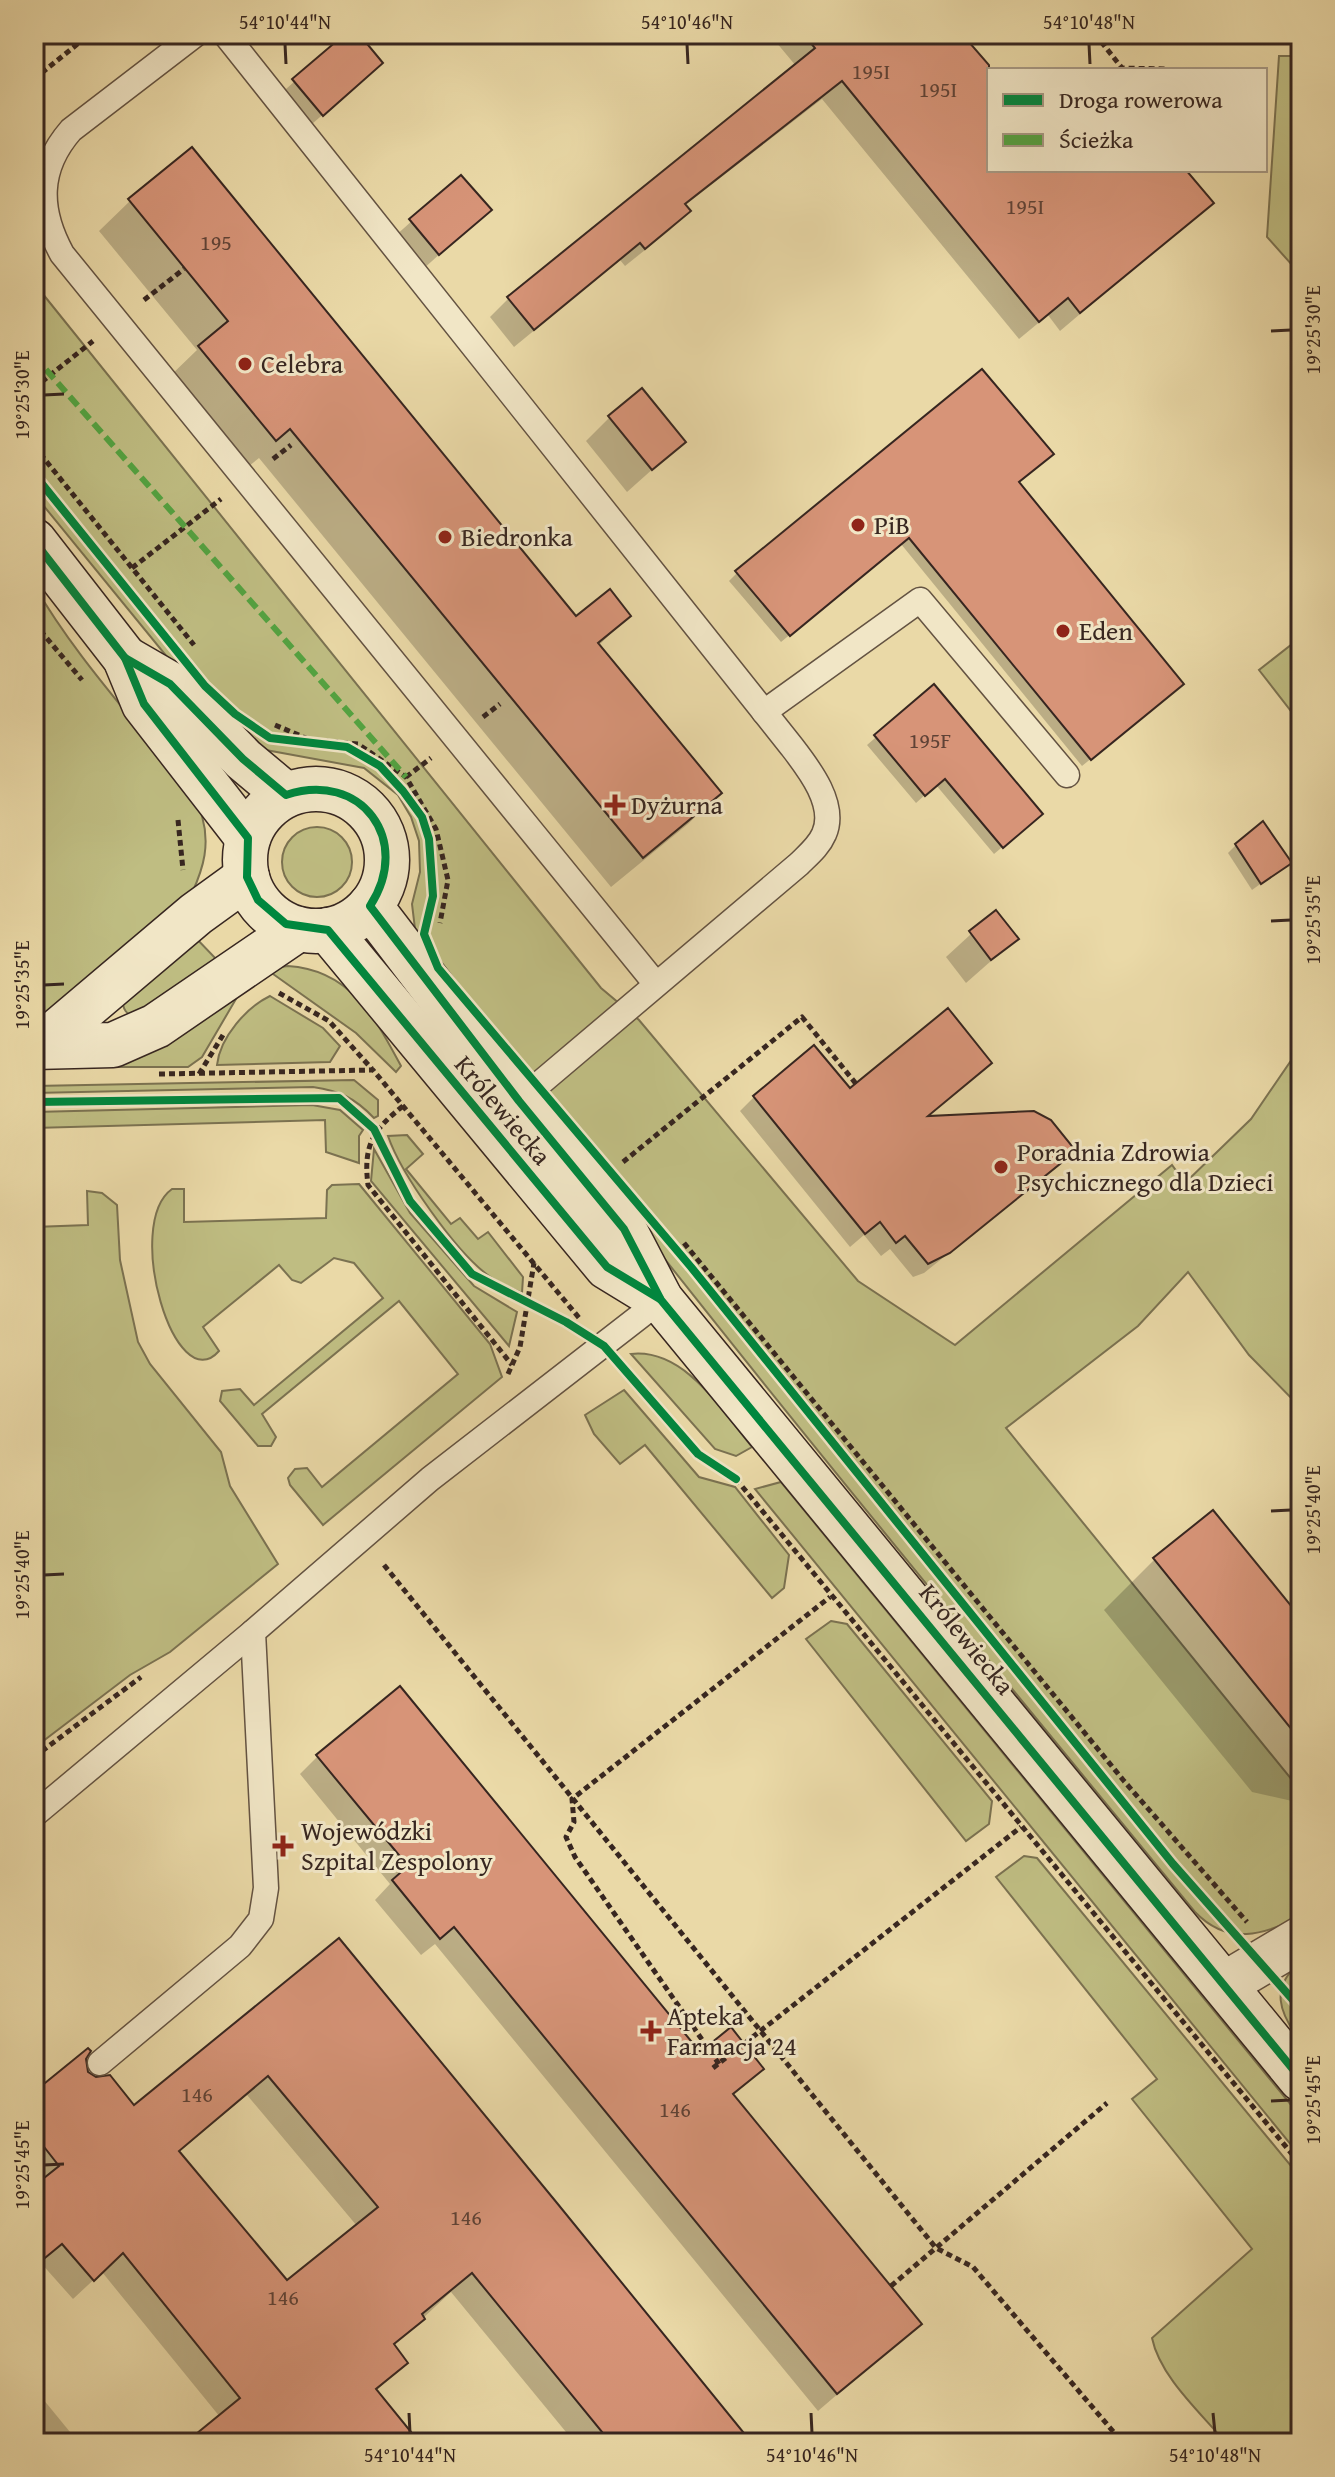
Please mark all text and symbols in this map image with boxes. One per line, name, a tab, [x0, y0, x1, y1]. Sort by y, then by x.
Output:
text: 54°10'44"N	[239, 7, 331, 36]
text: 54°10'46"N	[641, 7, 733, 36]
text: 54°10'48"N	[1043, 7, 1135, 36]
house number: 195I	[852, 55, 890, 87]
legend	[987, 68, 1267, 172]
house number: 195I	[919, 73, 957, 105]
text: Droga rowerowa	[1059, 82, 1223, 117]
text: Ścieżka	[1059, 122, 1134, 157]
house number: 195I	[1006, 190, 1044, 222]
house number: 195	[200, 226, 232, 258]
text: 19°25'30"E	[1298, 286, 1327, 374]
place label: Celebra	[261, 344, 344, 383]
text: 19°25'30"E	[7, 351, 36, 439]
marker: Celebra	[236, 355, 254, 373]
place label: PiB	[874, 505, 910, 544]
marker: PiB	[849, 516, 867, 534]
place label: Biedronka	[461, 517, 574, 556]
marker: Biedronka	[436, 528, 454, 546]
place label: Eden	[1079, 611, 1133, 650]
marker: Eden	[1054, 622, 1072, 640]
house number: 195F	[909, 724, 951, 756]
place label: Dyżurna	[631, 785, 723, 824]
marker: Dyżurna	[606, 796, 624, 814]
text: 19°25'35"E	[1298, 876, 1327, 964]
text: 19°25'35"E	[7, 941, 36, 1029]
street label: Królewiecka	[446, 1046, 562, 1174]
place label: Poradnia Zdrowia Psychicznego dla Dzieci	[1017, 1132, 1274, 1201]
marker: Poradnia Zdrowia Psychicznego dla Dzieci	[992, 1158, 1010, 1176]
text: 19°25'40"E	[1298, 1466, 1327, 1554]
text: 19°25'40"E	[7, 1531, 36, 1619]
street label: Królewiecka	[910, 1575, 1025, 1703]
place label: Wojewódzki Szpital Zespolony	[301, 1811, 493, 1880]
marker: Wojewódzki Szpital Zespolony	[272, 1835, 294, 1857]
place label: Apteka Farmacja 24	[667, 1996, 797, 2065]
marker: Apteka Farmacja 24	[642, 2022, 660, 2040]
text: 19°25'45"E	[1298, 2056, 1327, 2144]
house number: 146	[181, 2078, 213, 2110]
house number: 146	[659, 2093, 691, 2125]
text: 19°25'45"E	[7, 2121, 36, 2209]
house number: 146	[450, 2201, 482, 2233]
house number: 146	[267, 2281, 299, 2313]
text: 54°10'44"N	[364, 2440, 456, 2469]
text: 54°10'46"N	[766, 2440, 858, 2469]
text: 54°10'48"N	[1169, 2440, 1261, 2469]

